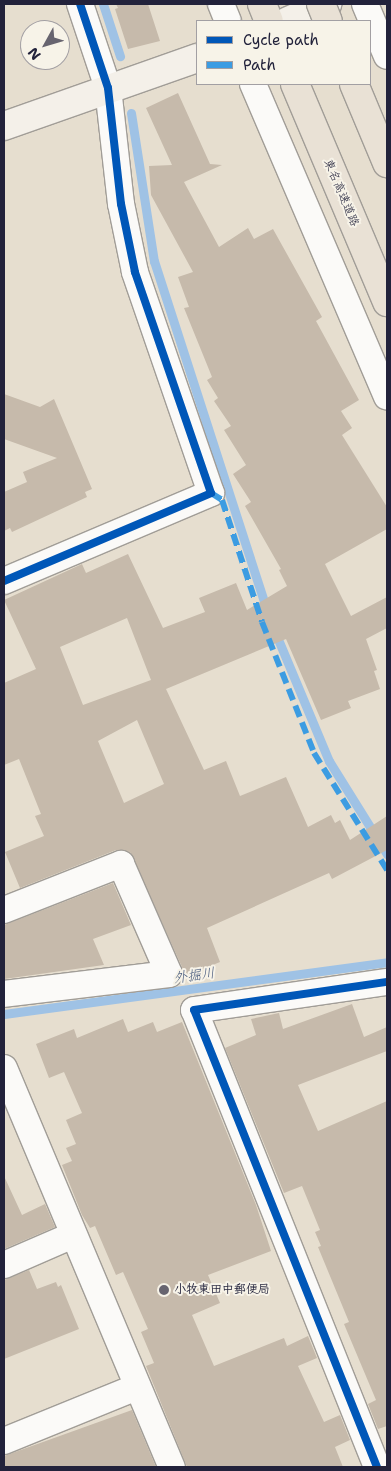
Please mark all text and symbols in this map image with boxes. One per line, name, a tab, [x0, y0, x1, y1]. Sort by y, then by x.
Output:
north arrow	[20, 20, 70, 70]
legend	[196, 20, 371, 85]
text: Cycle path	[243, 30, 319, 50]
text: N	[24, 44, 45, 64]
text: Path	[243, 55, 276, 75]
street label: 東名高速道路	[320, 157, 362, 229]
water label: 外掘川	[172, 964, 216, 986]
place label: 小牧東田中郵便局	[174, 1283, 270, 1297]
marker: 小牧東田中郵便局	[158, 1284, 170, 1296]

